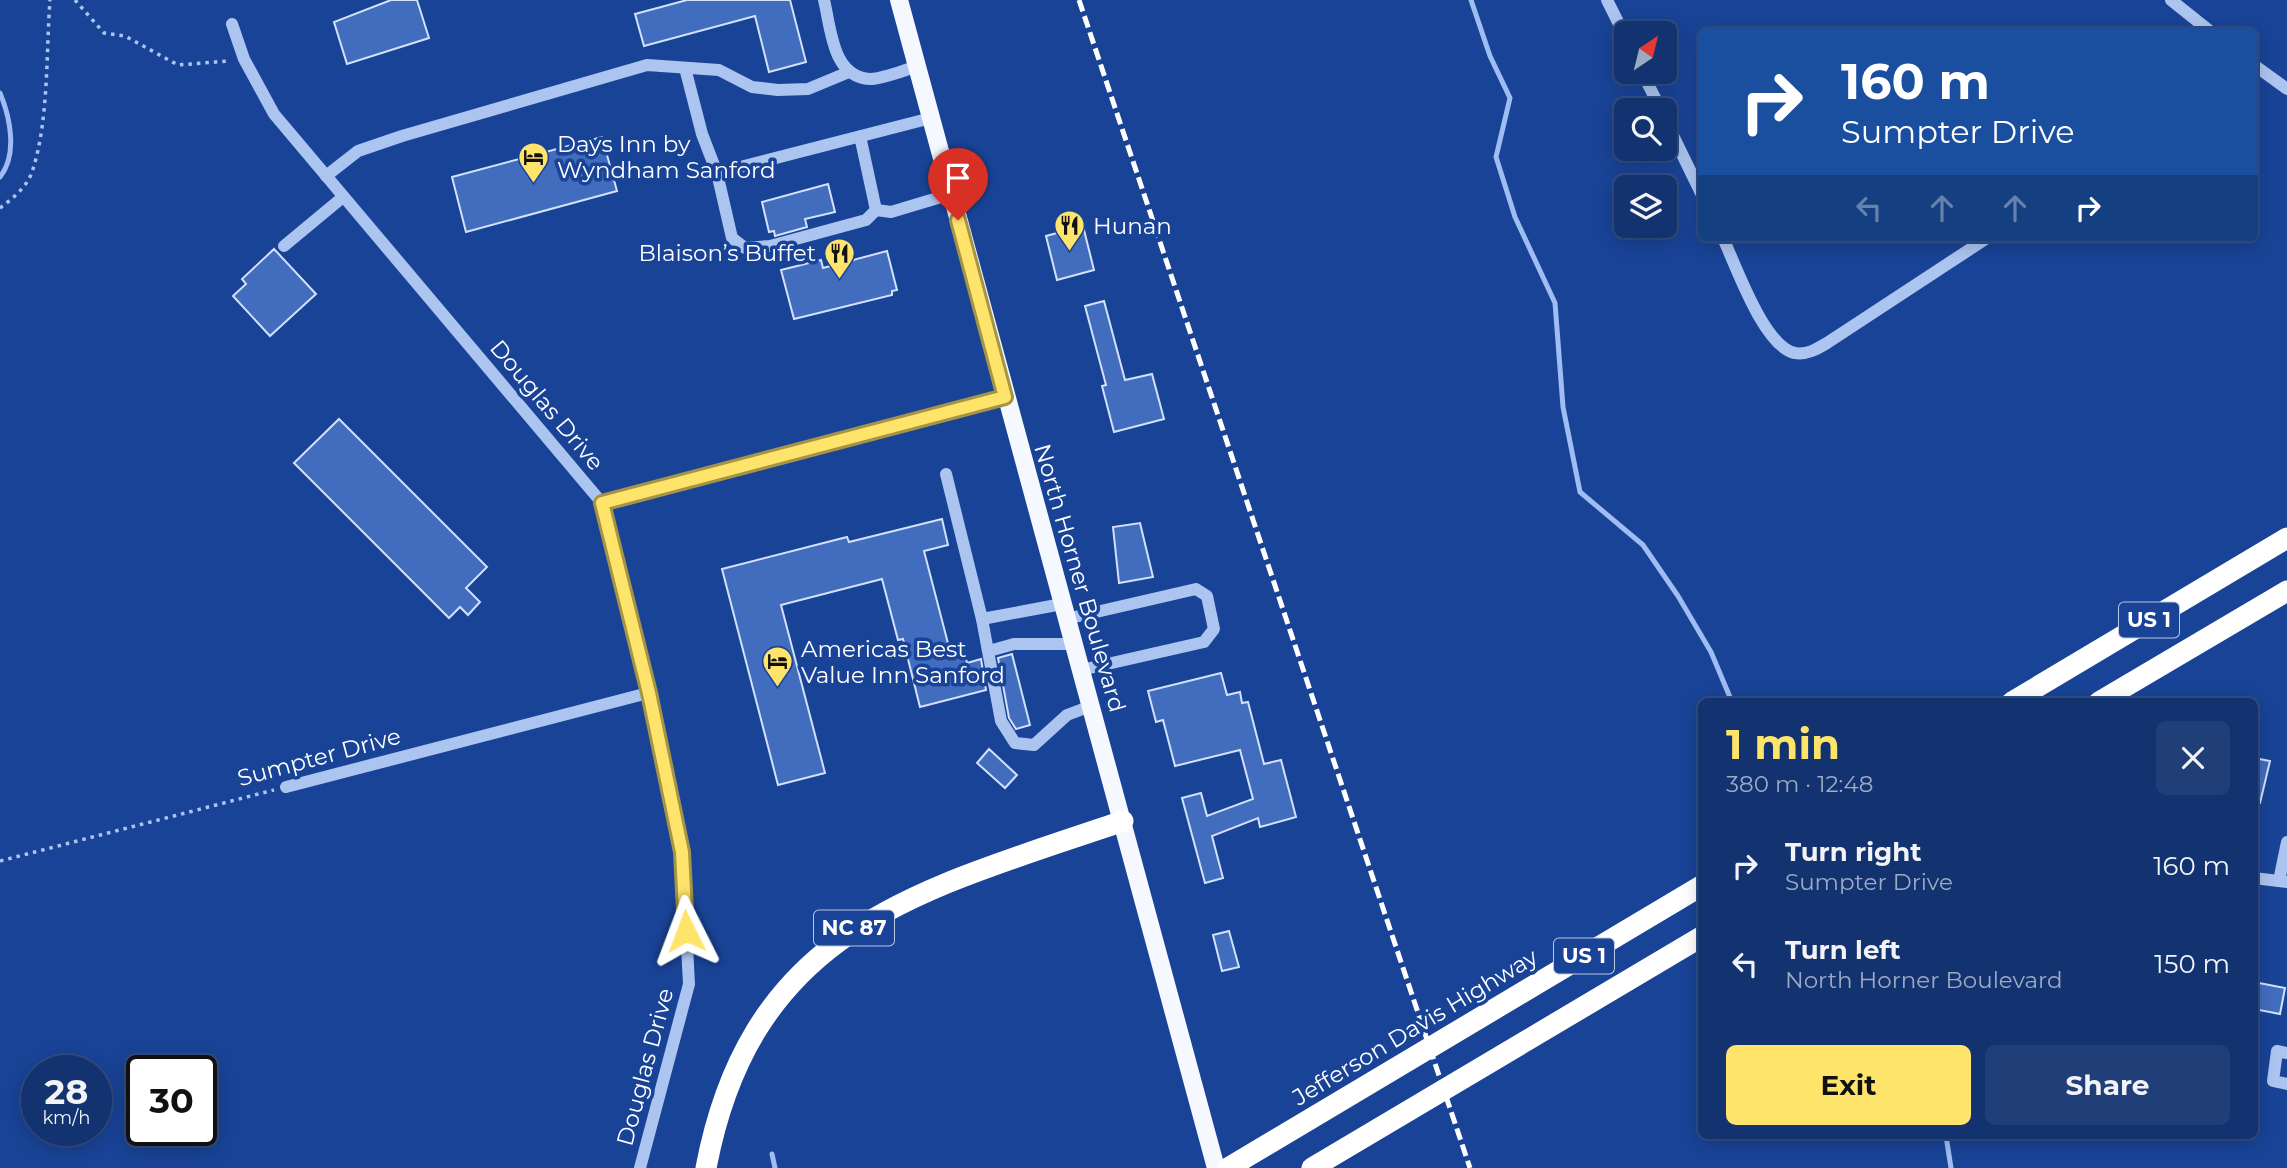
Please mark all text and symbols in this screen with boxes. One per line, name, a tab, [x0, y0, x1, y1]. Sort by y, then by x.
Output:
north arrow	[1614, 21, 1676, 84]
map controls	[1614, 21, 1677, 238]
text: 160 m	[1841, 52, 1990, 111]
icon: right	[1726, 56, 1817, 147]
button: search	[1614, 98, 1677, 161]
text: Sumpter Drive	[1841, 112, 2075, 151]
place label: Days Inn by Wyndham Sanford	[557, 130, 776, 184]
hotel icon: Days Inn by Wyndham Sanford	[517, 140, 551, 184]
pin	[928, 148, 988, 220]
icon: arrive	[939, 159, 977, 197]
button: layers	[1614, 175, 1677, 238]
icon: left	[1850, 189, 1888, 227]
icon: ahead	[1923, 189, 1961, 227]
icon: ahead	[1996, 189, 2034, 227]
icon: right	[2069, 189, 2107, 227]
restaurant icon: Hunan	[1053, 209, 1087, 253]
place label: Hunan	[1093, 212, 1172, 240]
restaurant icon: Blaison’s Buffet	[822, 236, 856, 280]
place label: Blaison’s Buffet	[638, 239, 816, 267]
street label: Douglas Drive	[484, 334, 610, 476]
street label: North Horner Boulevard	[1028, 441, 1132, 715]
road number: US 1	[2119, 602, 2179, 638]
place label: Americas Best Value Inn Sanford	[801, 635, 1005, 689]
hotel icon: Americas Best Value Inn Sanford	[761, 645, 795, 689]
text: 1 min	[1726, 718, 1840, 770]
button: close	[2156, 721, 2230, 795]
street label: Sumpter Drive	[234, 722, 404, 792]
text: 380 m · 12:48	[1726, 770, 1874, 798]
text: Turn right	[1785, 836, 1921, 868]
icon: right	[1726, 847, 1764, 885]
text: 160 m	[2153, 850, 2230, 882]
text: Sumpter Drive	[1785, 868, 1953, 896]
position arrow	[649, 894, 723, 968]
road number: NC 87	[814, 911, 894, 946]
text: Turn left	[1785, 934, 1901, 966]
road number: US 1	[1554, 939, 1614, 974]
street label: Jefferson Davis Highway	[1287, 942, 1543, 1112]
icon: left	[1726, 945, 1764, 983]
text: 150 m	[2154, 948, 2230, 980]
text: North Horner Boulevard	[1785, 966, 2063, 994]
street label: Douglas Drive	[611, 985, 679, 1149]
button: Exit	[1726, 1045, 1971, 1125]
button: Share	[1985, 1045, 2230, 1125]
speed limit sign: 30	[126, 1055, 217, 1146]
text: 28	[45, 1070, 88, 1113]
text: km/h	[42, 1107, 91, 1129]

